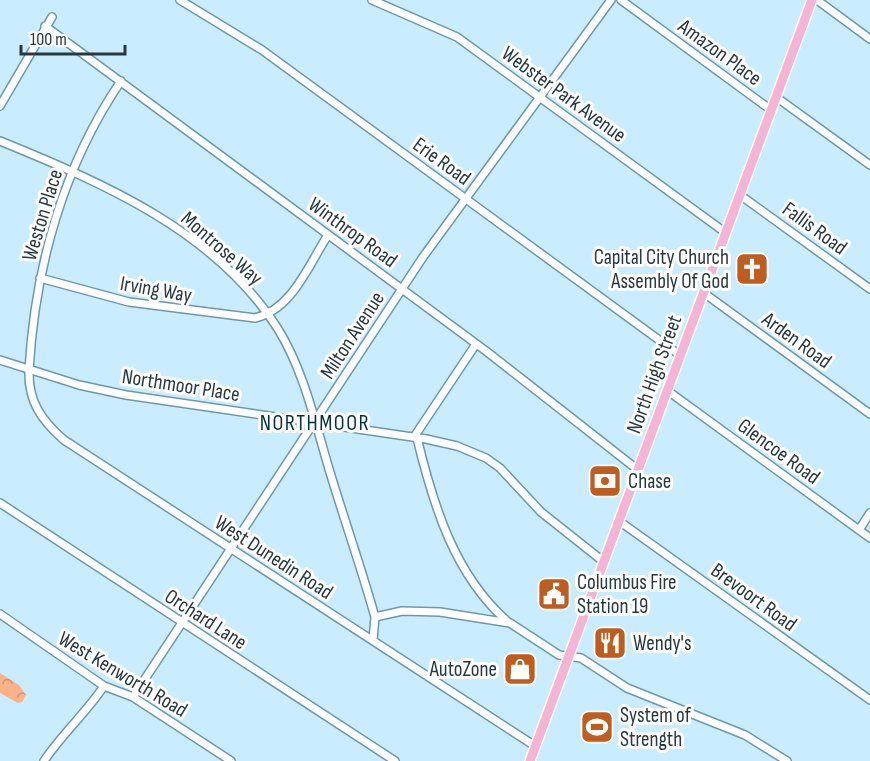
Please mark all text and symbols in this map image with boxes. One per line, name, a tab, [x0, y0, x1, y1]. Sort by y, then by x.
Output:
street label: Amazon Place	[672, 13, 766, 91]
scale bar	[21, 18, 124, 56]
text: 100 m	[30, 29, 67, 50]
street label: Webster Park Avenue	[497, 41, 631, 148]
street label: Erie Road	[408, 132, 475, 191]
street label: Weston Place	[17, 166, 68, 264]
street label: Winthrop Road	[303, 192, 402, 273]
street label: Fallis Road	[778, 197, 852, 260]
street label: Montrose Way	[176, 206, 267, 290]
place label: Capital City Church Assembly Of God	[594, 245, 729, 294]
church icon: Capital City Church Assembly Of God	[734, 251, 770, 287]
street label: Irving Way	[118, 271, 194, 308]
street label: Milton Avenue	[315, 287, 390, 384]
street label: Arden Road	[756, 306, 836, 374]
street label: North High Street	[622, 312, 687, 437]
street label: Northmoor Place	[120, 364, 242, 407]
district label: NORTHMOOR	[260, 410, 370, 437]
street label: Glencoe Road	[733, 413, 825, 490]
bank icon: Chase	[587, 463, 623, 499]
place label: Chase	[628, 469, 671, 494]
street label: West Dunedin Road	[210, 510, 337, 605]
street label: Brevoort Road	[706, 558, 801, 637]
place label: Columbus Fire Station 19	[577, 570, 677, 619]
public building icon: Columbus Fire Station 19	[536, 576, 572, 612]
street label: Orchard Lane	[160, 584, 251, 655]
restaurant icon: Wendy's	[592, 625, 628, 661]
street label: West Kenworth Road	[54, 626, 192, 723]
place label: Wendy's	[633, 631, 691, 656]
shop icon: AutoZone	[502, 651, 538, 687]
place label: AutoZone	[429, 657, 497, 682]
place label: System of Strength	[620, 703, 692, 752]
sports icon: System of Strength	[579, 709, 615, 745]

